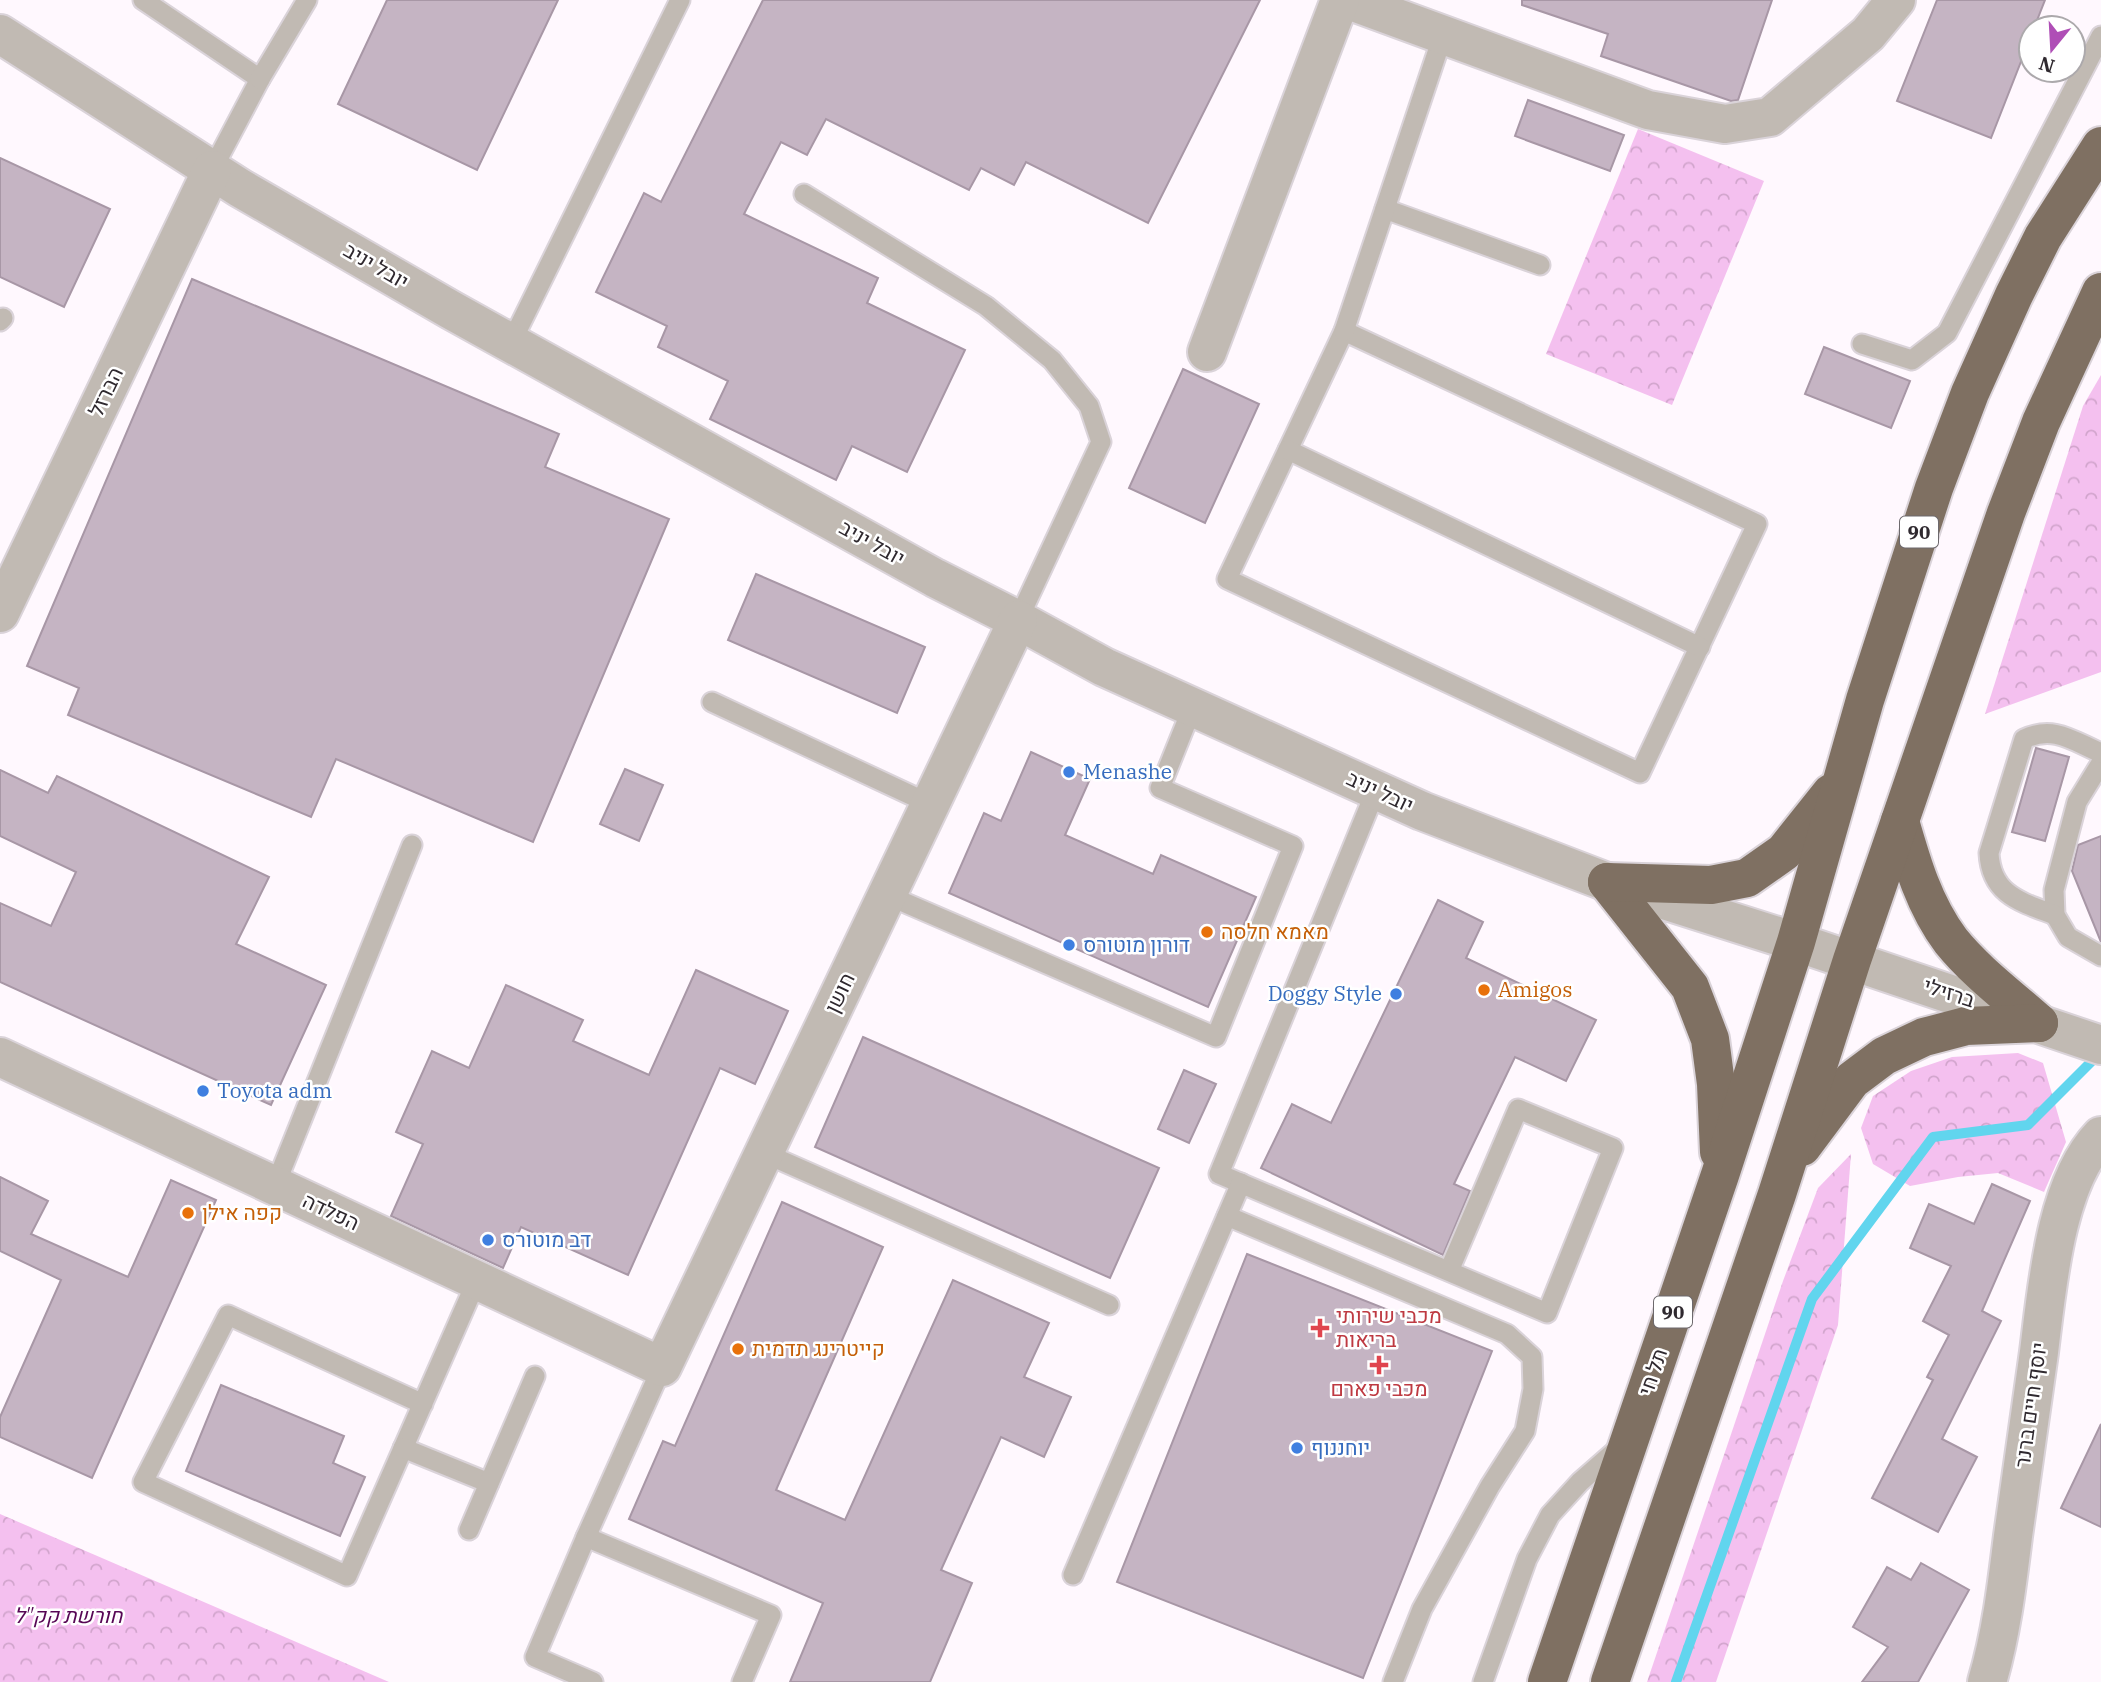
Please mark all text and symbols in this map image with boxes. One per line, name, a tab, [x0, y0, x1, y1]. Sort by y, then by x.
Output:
north arrow	[2017, 14, 2087, 84]
text: N	[2036, 51, 2058, 79]
street label: יובל יניב	[339, 235, 414, 295]
street label: הברזל	[81, 362, 129, 421]
street label: יובל יניב	[835, 513, 910, 571]
road number: 90	[1900, 516, 1938, 548]
place label: Menashe	[1083, 757, 1172, 785]
street label: יובל יניב	[1343, 763, 1418, 819]
marker: Menashe	[1061, 764, 1077, 780]
place label: מאמא חלסה	[1221, 917, 1329, 945]
marker: מאמא חלסה	[1199, 924, 1215, 940]
place label: דורון מוטורס	[1083, 930, 1190, 958]
marker: דורון מוטורס	[1061, 937, 1077, 953]
street label: חושן	[817, 968, 861, 1017]
street label: ברזילי	[1920, 971, 1978, 1013]
place label: Amigos	[1498, 975, 1572, 1003]
place label: Doggy Style	[1268, 979, 1382, 1007]
marker: Amigos	[1476, 982, 1492, 998]
marker: Doggy Style	[1388, 986, 1404, 1002]
place label: Toyota adm	[217, 1076, 332, 1104]
marker: Toyota adm	[195, 1083, 211, 1099]
street label: הפלדה	[299, 1186, 364, 1236]
place label: קפה אילן	[202, 1198, 282, 1226]
marker: קפה אילן	[180, 1205, 196, 1221]
place label: דב מוטורס	[502, 1225, 591, 1253]
marker: דב מוטורס	[480, 1232, 496, 1248]
road number: 90	[1654, 1296, 1692, 1328]
place label: מכבי שירותי בריאות	[1336, 1301, 1442, 1353]
marker: מכבי שירותי בריאות	[1310, 1318, 1330, 1338]
place label: קייטרינג תדמית	[752, 1334, 885, 1362]
street label: יוסף חיים ברנר	[2007, 1340, 2053, 1469]
marker: קייטרינג תדמית	[730, 1341, 746, 1357]
street label: תל חי	[1631, 1344, 1673, 1399]
marker: מכבי פארם	[1371, 1357, 1387, 1373]
place label: מכבי פארם	[1330, 1374, 1428, 1402]
place label: יוחננוף	[1311, 1433, 1370, 1461]
marker: יוחננוף	[1289, 1440, 1305, 1456]
park label: חורשת קק"ל	[14, 1601, 124, 1629]

